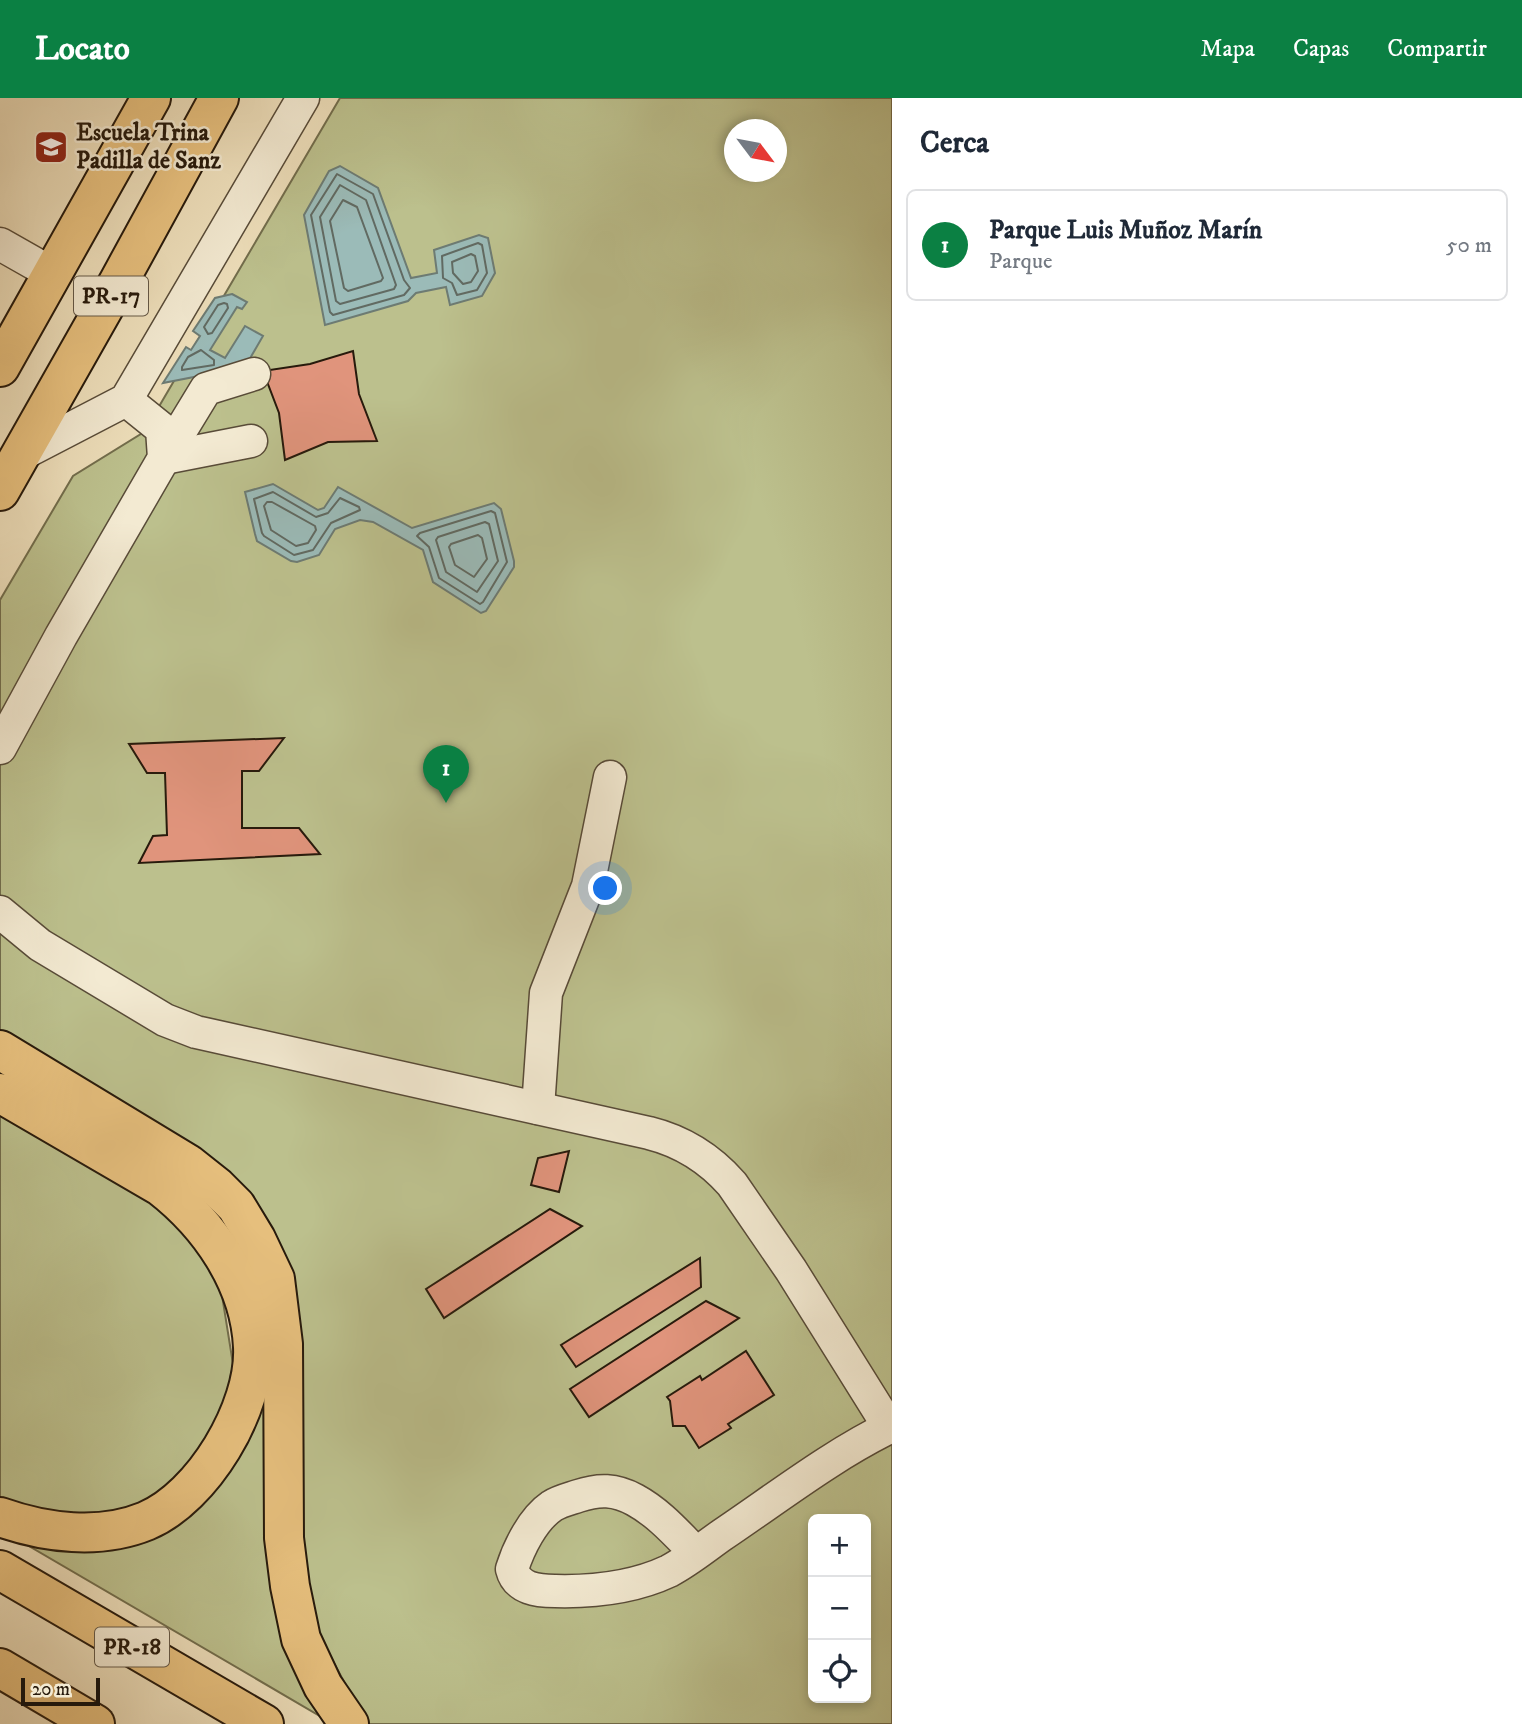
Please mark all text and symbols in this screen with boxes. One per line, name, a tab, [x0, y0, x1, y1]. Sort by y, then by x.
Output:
text: Locato	[35, 29, 130, 70]
text: Mapa	[1201, 34, 1255, 64]
text: Capas	[1293, 34, 1349, 64]
text: Compartir	[1387, 34, 1487, 64]
place label: Escuela Trina Padilla de Sanz	[76, 118, 221, 176]
north arrow	[724, 119, 787, 182]
text: Cerca	[920, 125, 989, 162]
school or university icon: Escuela Trina Padilla de Sanz	[32, 128, 70, 166]
text: Parque Luis Muñoz Marín	[989, 214, 1262, 247]
text: 1	[941, 231, 949, 260]
text: 50 m	[1446, 231, 1492, 260]
text: Parque	[989, 247, 1053, 276]
road number: PR-17	[74, 276, 148, 316]
pin: 1	[423, 745, 469, 803]
your location	[588, 871, 622, 905]
map controls	[808, 1514, 871, 1703]
button: +	[808, 1514, 871, 1577]
button: −	[808, 1577, 871, 1640]
road number: PR-18	[95, 1628, 169, 1666]
button: locate	[808, 1640, 871, 1703]
scale bar	[21, 1675, 100, 1707]
text: 20 m	[32, 1678, 70, 1701]

